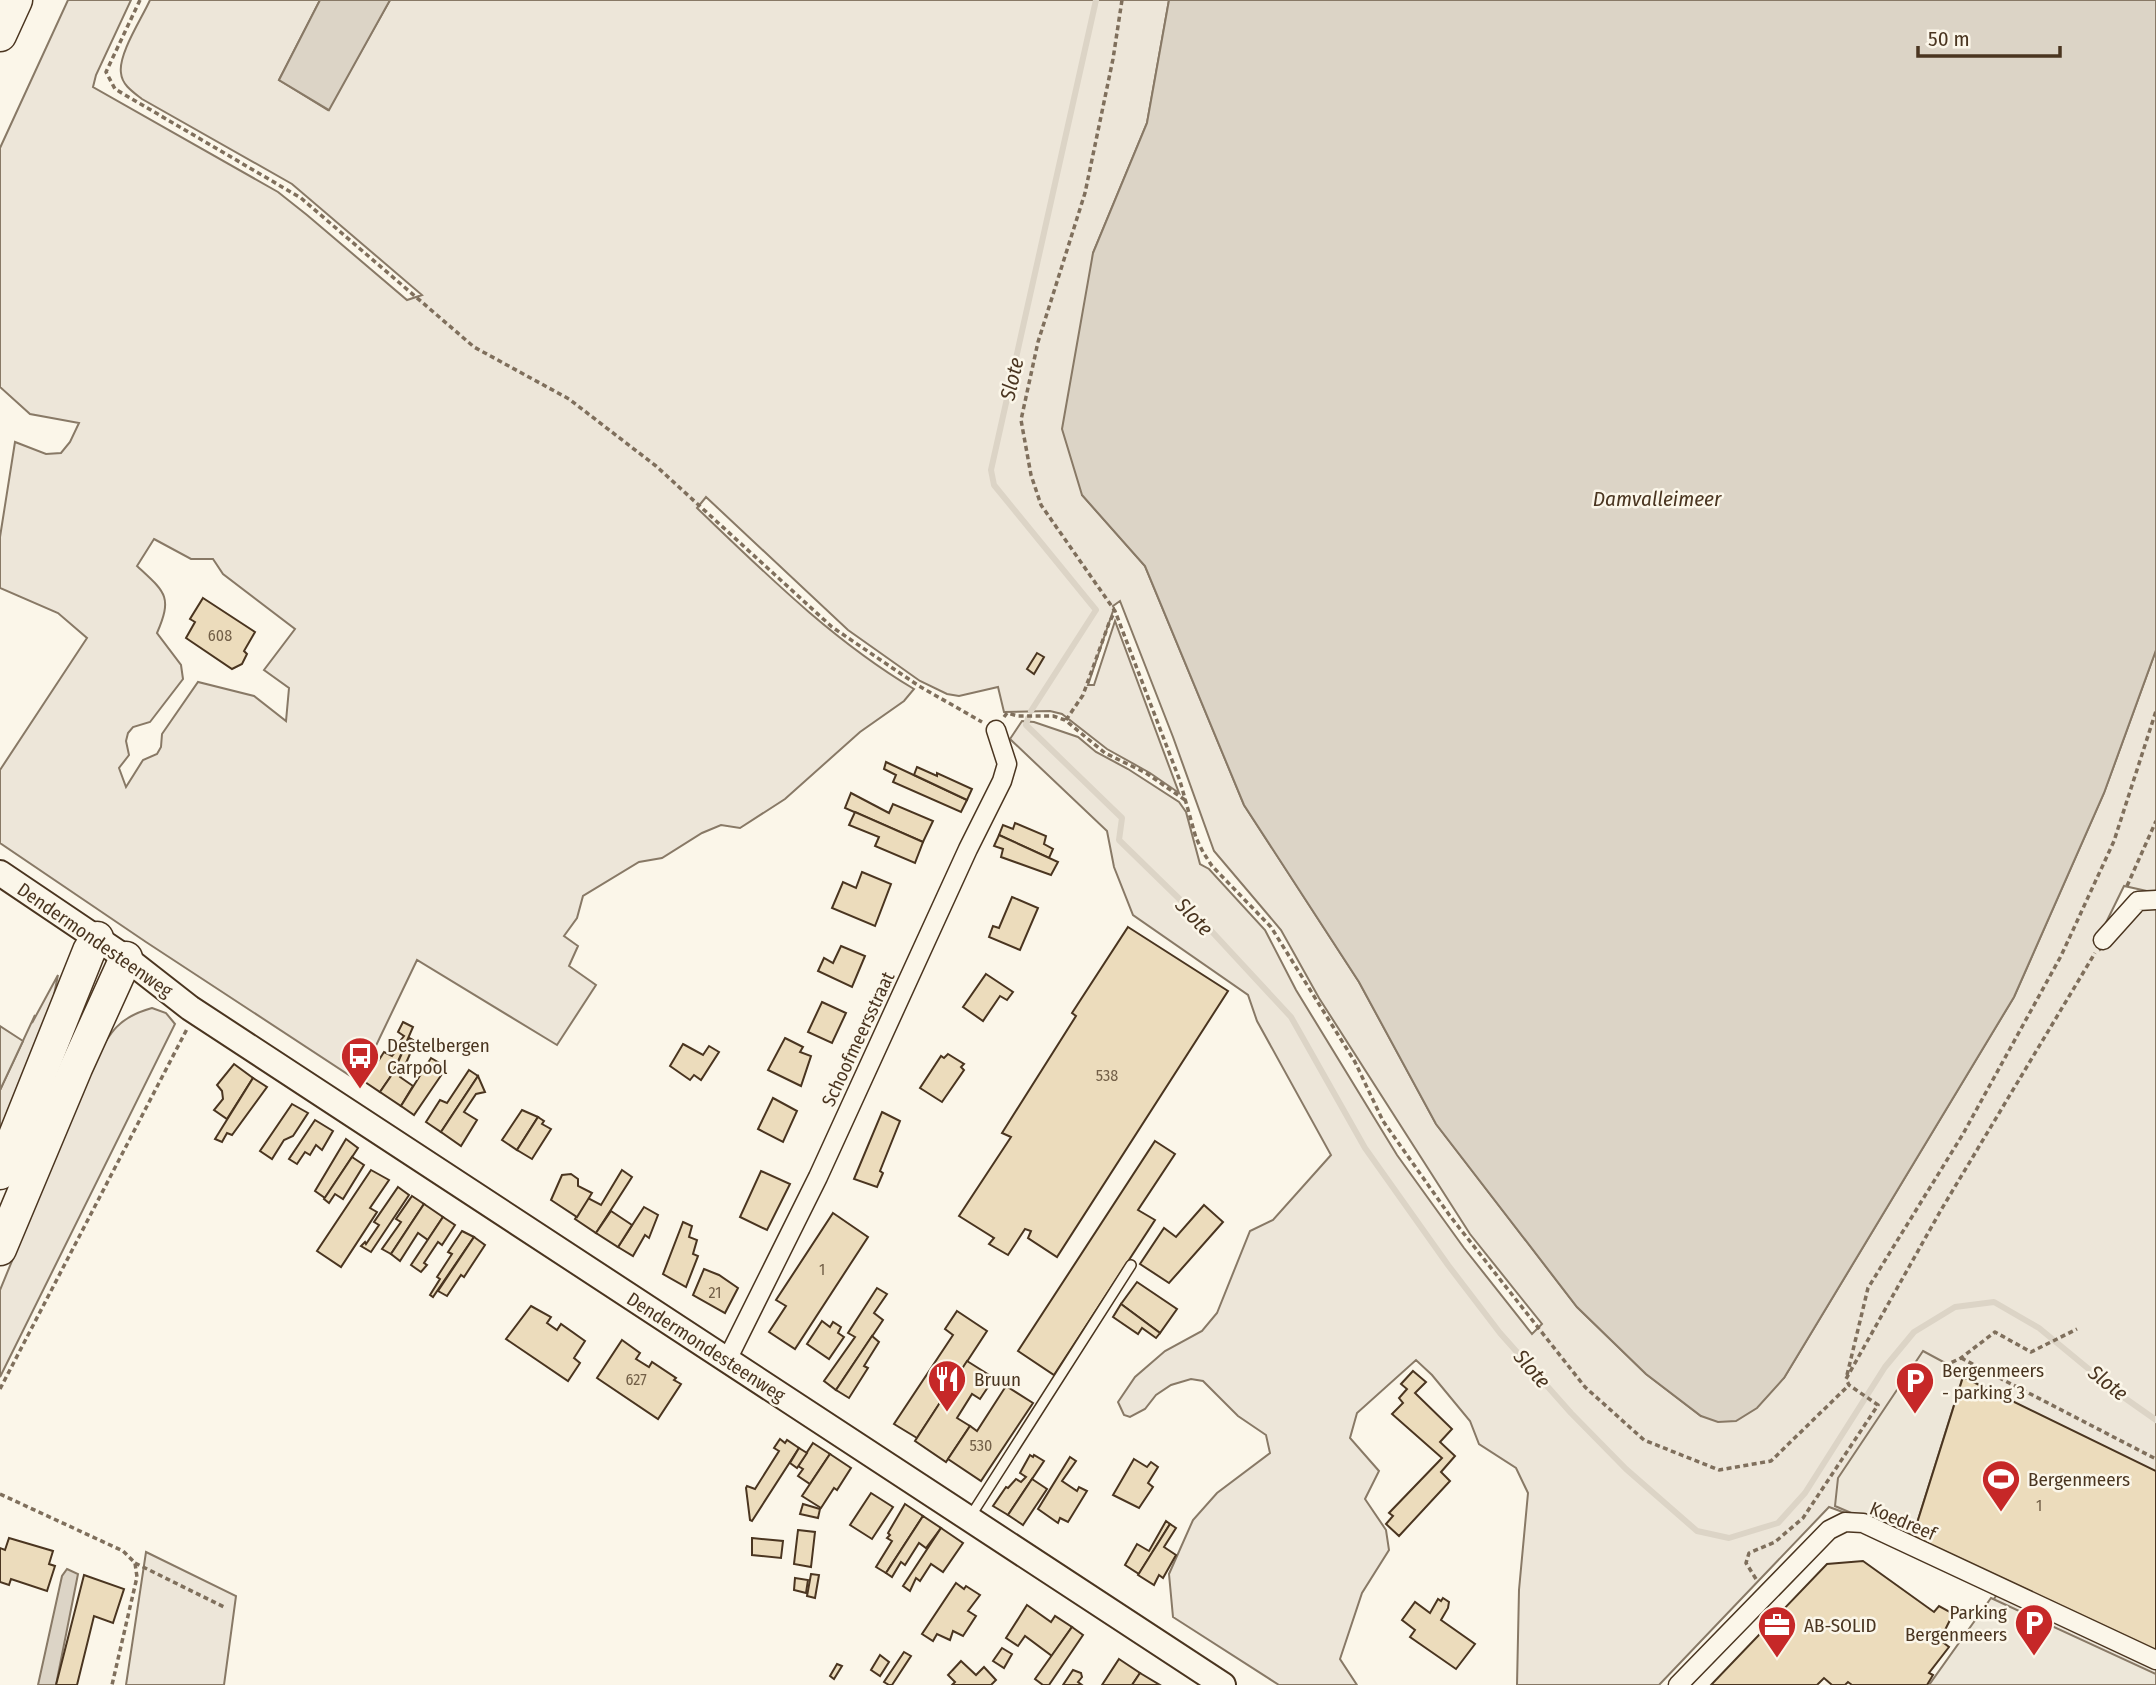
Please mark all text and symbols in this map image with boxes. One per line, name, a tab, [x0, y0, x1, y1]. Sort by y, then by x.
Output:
scale bar	[1918, 14, 2060, 58]
text: 50 m	[1928, 26, 1970, 52]
water label: Slote	[994, 355, 1030, 404]
water label: Damvalleimeer	[1593, 486, 1722, 512]
house number: 608	[208, 626, 232, 645]
street label: Dendermondesteenweg	[13, 878, 177, 1002]
water label: Slote	[1169, 892, 1218, 942]
street label: Schoofmeersstraat	[817, 967, 900, 1110]
place label: Destelbergen Carpool	[387, 1034, 490, 1079]
bus stop icon: Destelbergen Carpool	[339, 1035, 381, 1090]
house number: 538	[1096, 1066, 1118, 1085]
house number: 1	[819, 1260, 825, 1279]
house number: 21	[709, 1283, 721, 1302]
street label: Dendermondesteenweg	[622, 1287, 790, 1407]
water label: Slote	[1507, 1343, 1556, 1394]
restaurant icon: Bruun	[926, 1358, 968, 1413]
place label: Bergenmeers - parking 3	[1942, 1359, 2044, 1404]
water label: Slote	[2082, 1359, 2133, 1407]
parking icon: Bergenmeers - parking 3	[1894, 1360, 1936, 1415]
place label: Bruun	[974, 1368, 1021, 1391]
house number: 627	[625, 1370, 647, 1389]
house number: 530	[970, 1436, 992, 1455]
sports icon: Bergenmeers	[1980, 1458, 2022, 1513]
place label: Bergenmeers	[2028, 1468, 2130, 1491]
house number: 1	[2036, 1496, 2042, 1515]
street label: Koedreef	[1866, 1497, 1941, 1546]
place label: Parking Bergenmeers	[1905, 1601, 2007, 1646]
parking icon: Parking Bergenmeers	[2013, 1602, 2055, 1657]
office icon: AB-SOLID	[1756, 1604, 1798, 1659]
place label: AB-SOLID	[1804, 1614, 1876, 1637]

